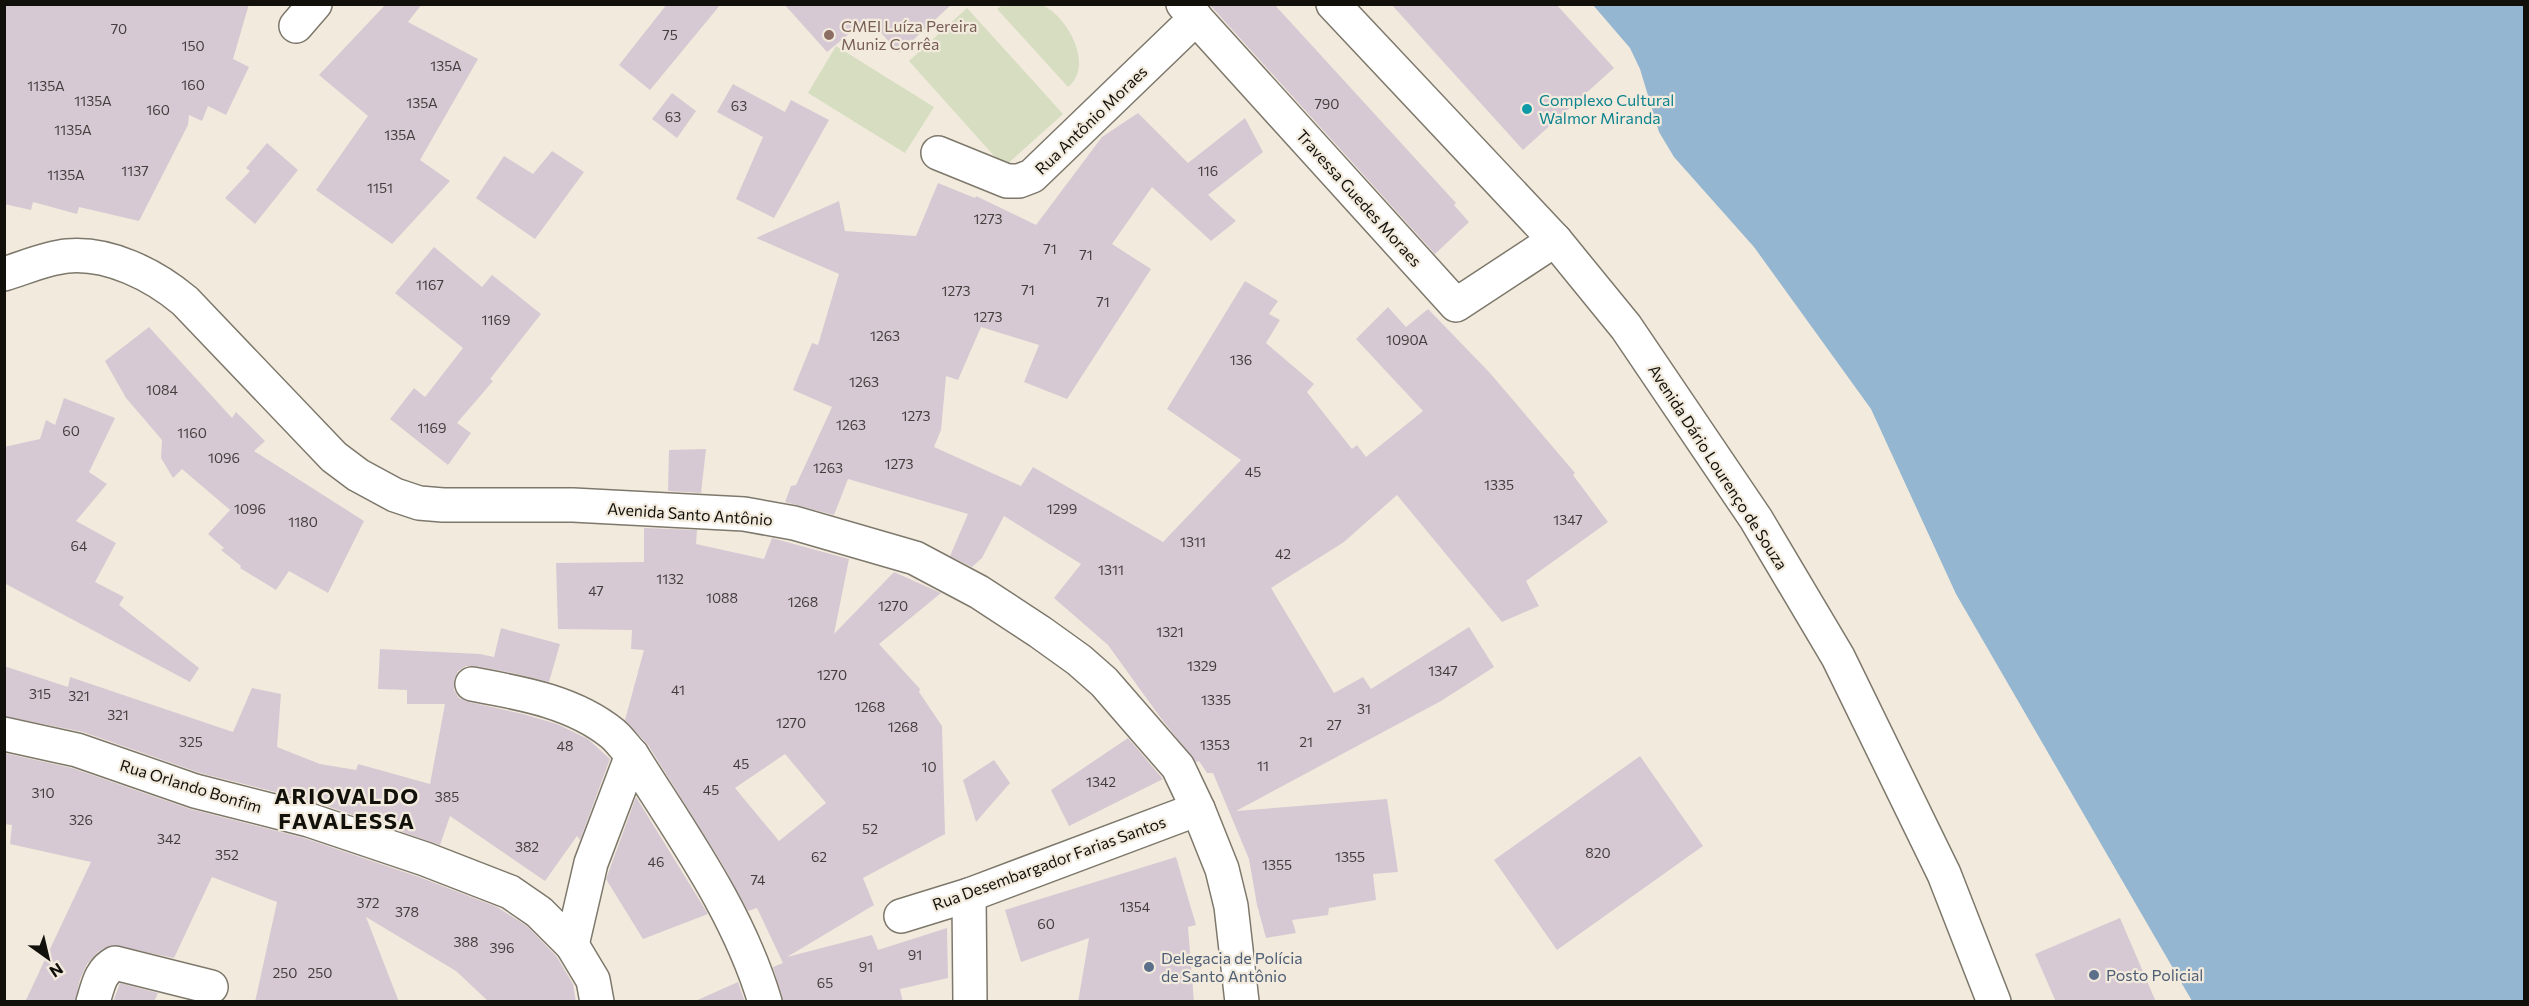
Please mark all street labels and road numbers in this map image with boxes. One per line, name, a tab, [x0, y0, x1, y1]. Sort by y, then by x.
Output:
street label: Rua Antônio Moraes	[1031, 61, 1151, 178]
street label: Travessa Guedes Moraes	[1293, 125, 1426, 270]
street label: Avenida Dário Lourenço de Souza	[1645, 361, 1792, 573]
street label: Avenida Santo Antônio	[607, 498, 773, 529]
street label: Rua Orlando Bonfim	[118, 755, 264, 816]
street label: Rua Desembargador Farias Santos	[930, 811, 1168, 914]

